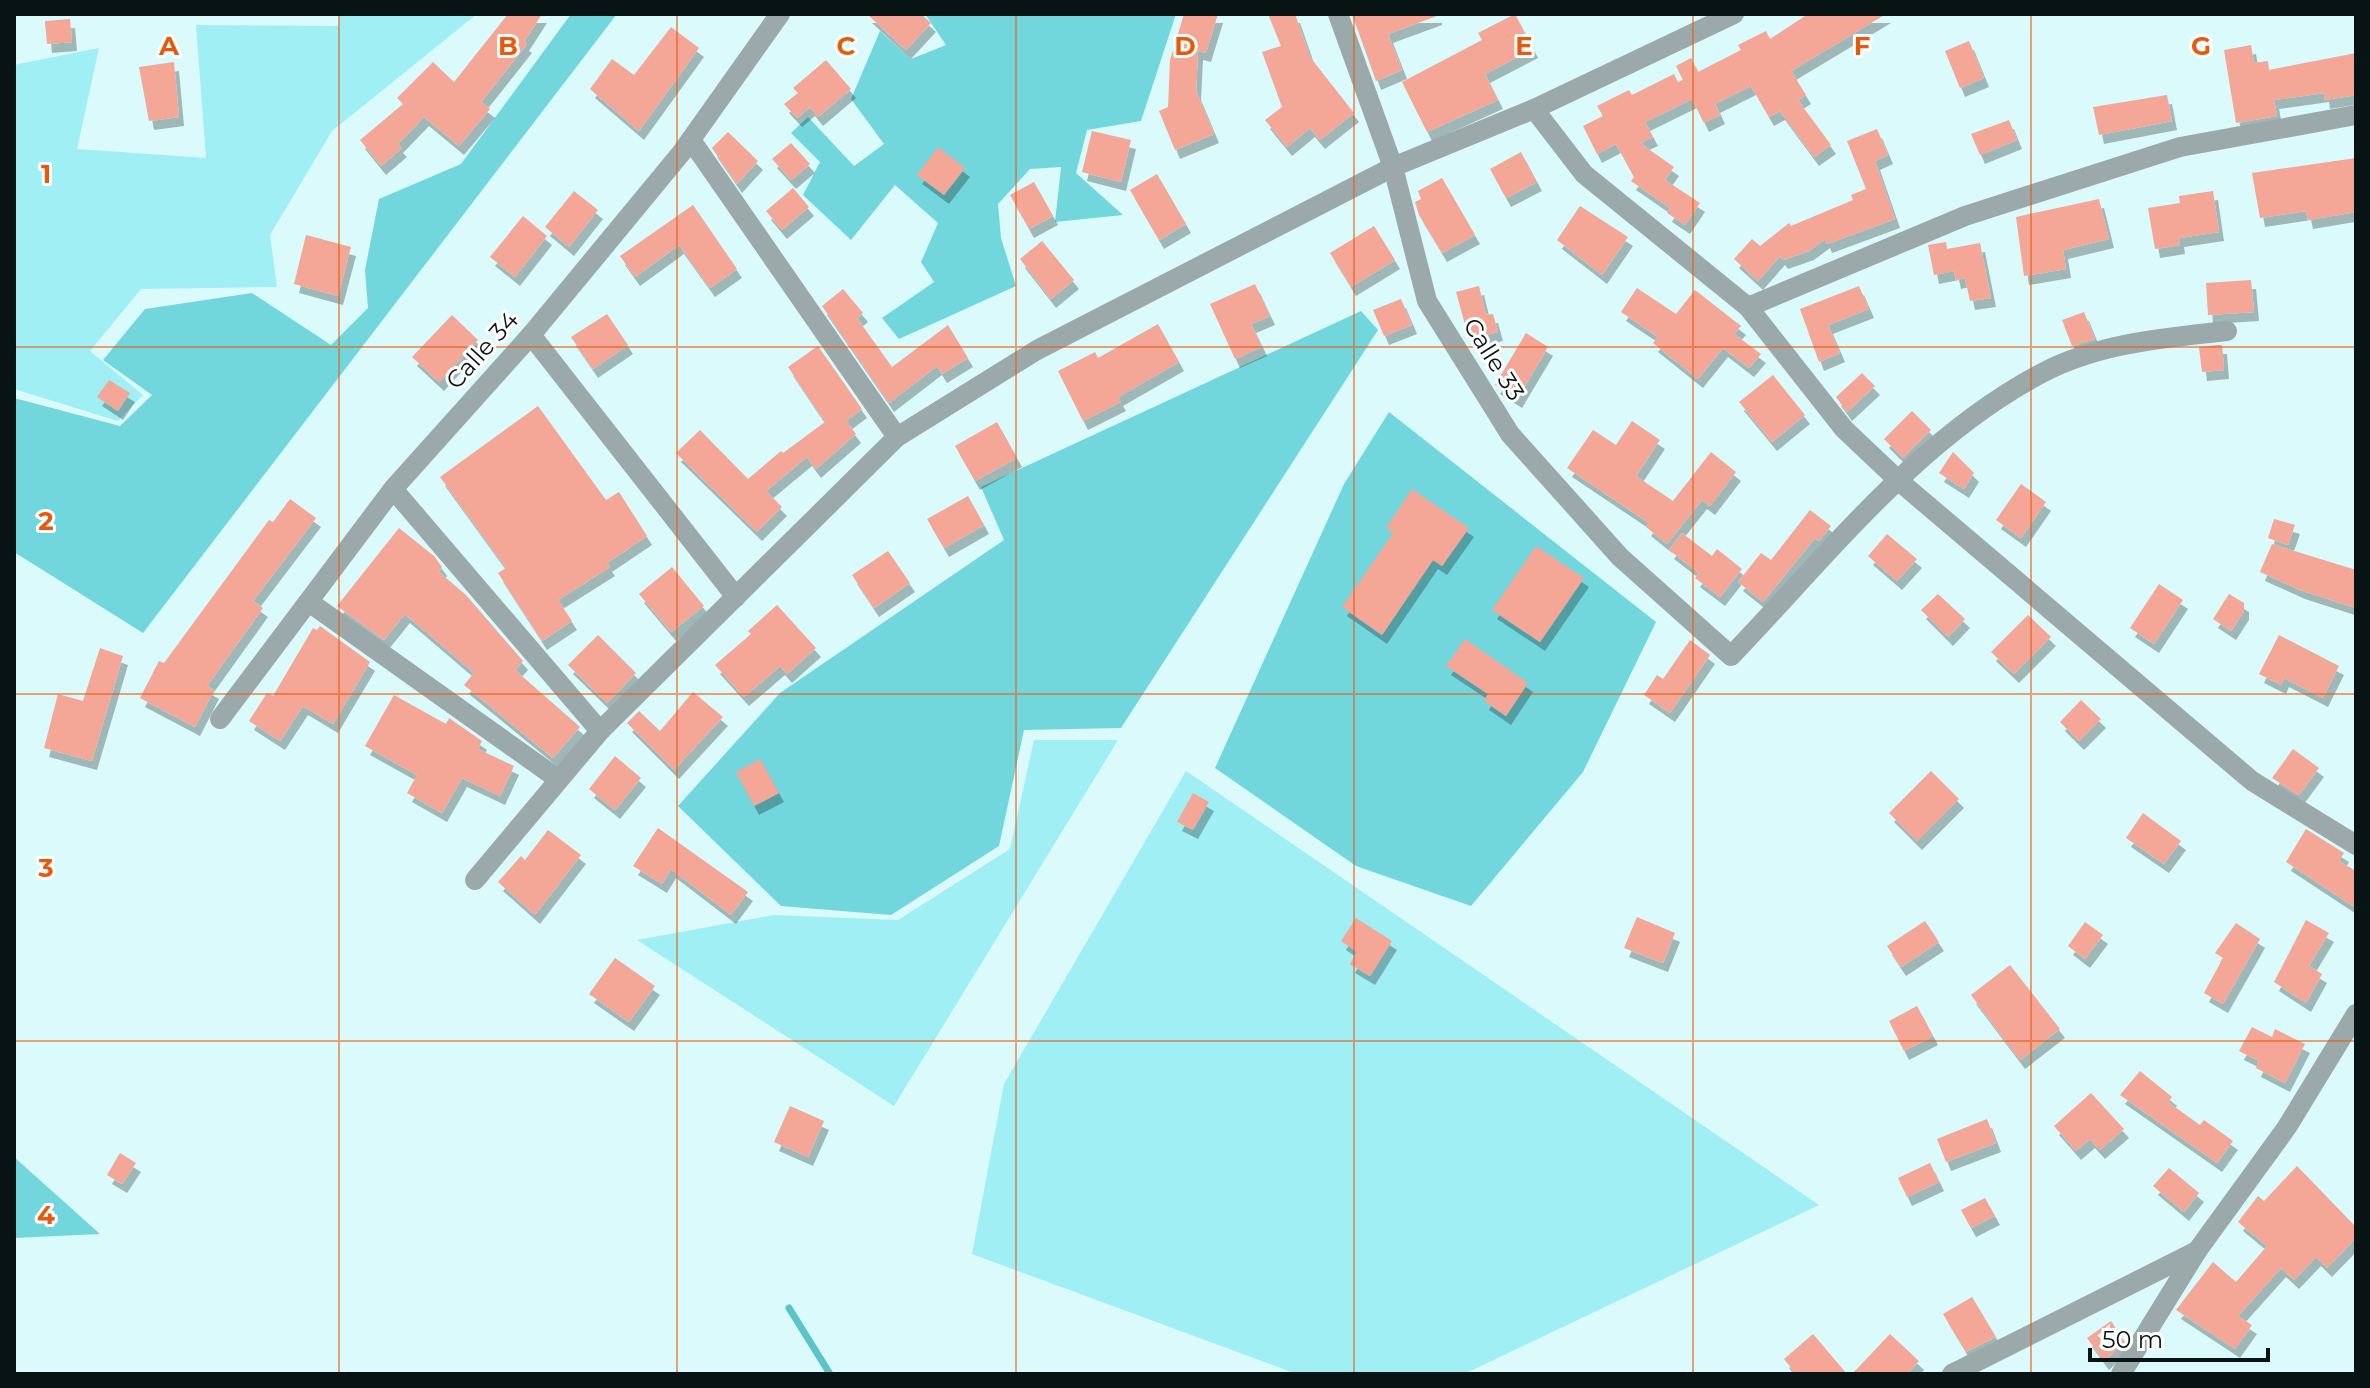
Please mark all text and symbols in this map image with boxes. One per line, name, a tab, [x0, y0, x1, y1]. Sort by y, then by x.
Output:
text: A	[158, 30, 180, 62]
text: B	[498, 30, 518, 62]
text: C	[837, 30, 856, 62]
text: D	[1174, 30, 1196, 62]
text: E	[1515, 30, 1533, 62]
text: F	[1854, 30, 1870, 62]
text: G	[2191, 30, 2211, 62]
text: 1	[41, 158, 51, 190]
street label: Calle 34	[440, 305, 524, 395]
street label: Calle 33	[1457, 312, 1531, 406]
text: 2	[38, 505, 54, 537]
text: 3	[37, 852, 54, 884]
text: 4	[37, 1199, 55, 1231]
scale bar	[2090, 1312, 2268, 1362]
text: 50 m	[2102, 1325, 2163, 1354]

